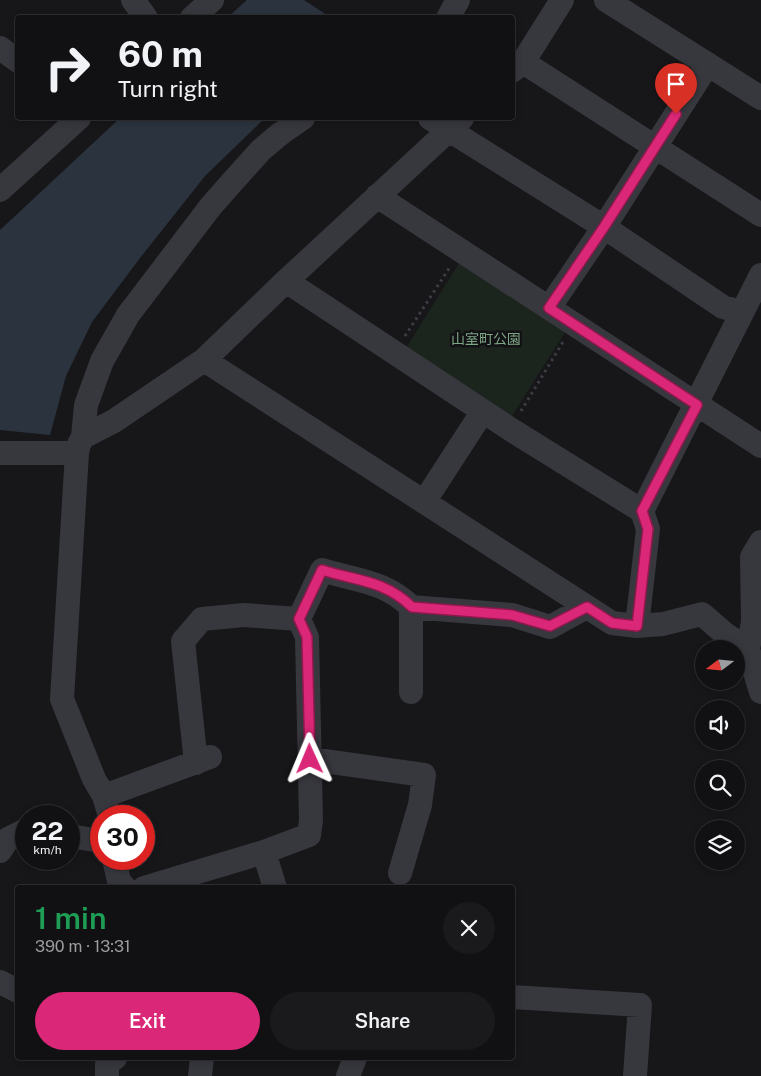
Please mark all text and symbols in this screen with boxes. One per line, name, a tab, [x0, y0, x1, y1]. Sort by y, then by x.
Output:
text: 60 m	[118, 34, 203, 75]
icon: right	[35, 35, 100, 100]
pin	[655, 63, 697, 114]
icon: arrive	[662, 70, 690, 98]
text: Turn right	[118, 76, 218, 102]
park label: 山室町公園	[451, 331, 521, 347]
north arrow	[695, 640, 745, 690]
map controls	[695, 640, 745, 870]
button: sound	[695, 700, 745, 750]
position arrow	[283, 732, 335, 784]
button: search	[695, 760, 745, 810]
speed limit sign: 30	[90, 805, 155, 870]
text: 22	[32, 816, 63, 846]
button: layers	[695, 820, 745, 870]
text: km/h	[33, 843, 62, 857]
text: 1 min	[35, 900, 106, 936]
button: close	[443, 902, 495, 954]
text: 390 m · 13:31	[35, 937, 131, 956]
button: Exit	[35, 992, 260, 1050]
button: Share	[270, 992, 495, 1050]

